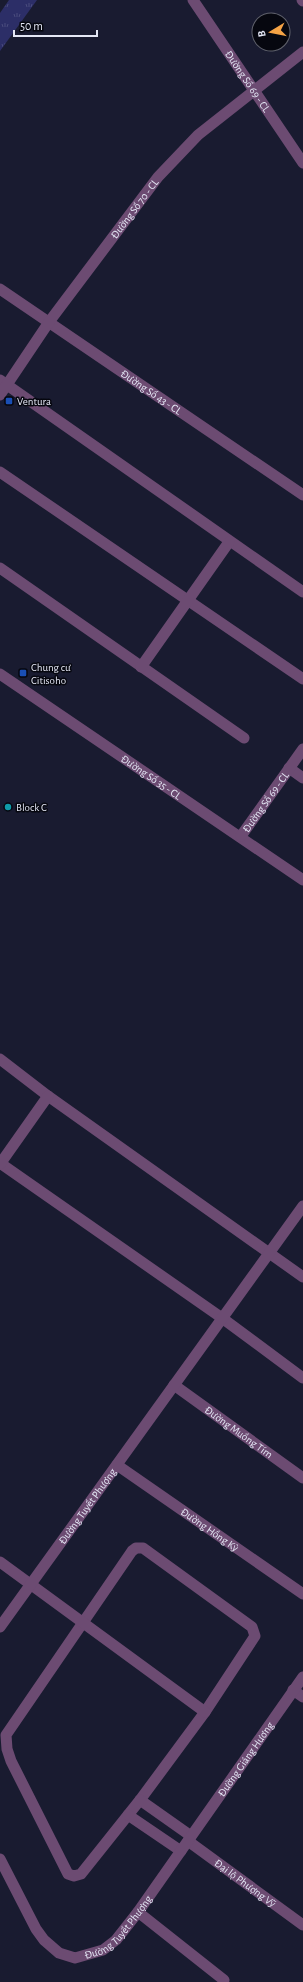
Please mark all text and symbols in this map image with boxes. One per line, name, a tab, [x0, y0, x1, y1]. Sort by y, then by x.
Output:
scale bar	[14, 12, 97, 38]
north arrow	[251, 12, 291, 52]
text: 50 m	[20, 20, 43, 32]
text: B	[256, 29, 268, 38]
street label: Đường Số 69 - CL	[223, 49, 273, 114]
street label: Đường Số 70 - CL	[108, 176, 161, 240]
street label: Đường Số 43 - CL	[119, 367, 184, 417]
marker: Ventura	[4, 396, 14, 406]
place label: Ventura	[17, 396, 51, 407]
place label: Chung cư Citisoho	[31, 662, 71, 686]
marker: Chung cư Citisoho	[18, 668, 28, 678]
street label: Đường Số 35 - CL	[119, 753, 184, 801]
street label: Đường Số 69 - CL	[240, 769, 291, 834]
marker: Block C	[3, 802, 13, 812]
place label: Block C	[16, 802, 47, 813]
street label: Đường Muồng Tím	[203, 1404, 275, 1460]
street label: Đường Tuyết Phượng	[56, 1466, 118, 1546]
street label: Đường Hồng Kỳ	[179, 1506, 241, 1553]
street label: Đường Giáng Hương	[215, 1719, 276, 1798]
street label: Đại lộ Phượng Vỹ	[213, 1857, 278, 1909]
street label: Đường Tuyết Phượng	[83, 1893, 154, 1961]

